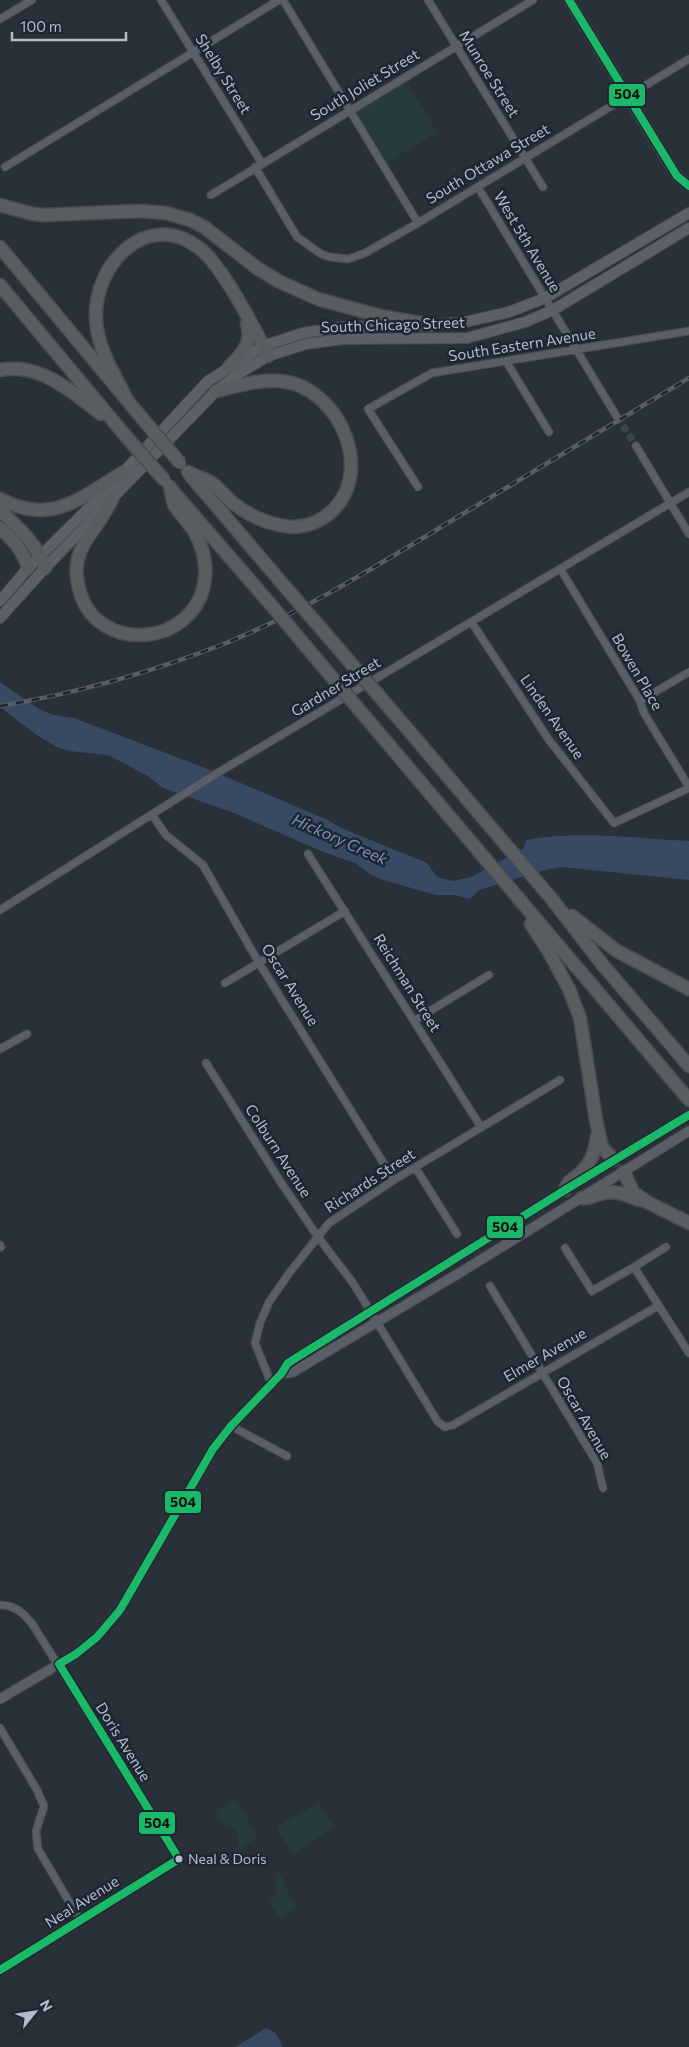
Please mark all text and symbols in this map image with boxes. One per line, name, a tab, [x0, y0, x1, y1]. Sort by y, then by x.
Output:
scale bar	[12, 10, 126, 42]
text: 100 m	[20, 17, 62, 35]
street label: Munroe Street	[456, 27, 524, 120]
street label: Shelby Street	[192, 30, 256, 117]
street label: South Joliet Street	[307, 44, 422, 124]
line badge: 504	[608, 83, 646, 107]
text: 504	[614, 85, 640, 102]
street label: South Ottawa Street	[422, 119, 553, 207]
street label: West 5th Avenue	[491, 188, 565, 295]
street label: South Chicago Street	[321, 312, 465, 336]
street label: South Eastern Avenue	[447, 323, 597, 365]
street label: Bowen Place	[609, 630, 667, 713]
street label: Gardner Street	[288, 652, 383, 720]
street label: Linden Avenue	[517, 671, 589, 762]
water label: Hickory Creek	[290, 809, 391, 868]
street label: Reichman Street	[371, 930, 445, 1035]
street label: Oscar Avenue	[259, 940, 323, 1029]
street label: Colburn Avenue	[242, 1100, 316, 1201]
street label: Richards Street	[321, 1144, 418, 1216]
line badge: 504	[486, 1215, 524, 1239]
text: 504	[492, 1218, 518, 1235]
street label: Elmer Avenue	[500, 1323, 589, 1385]
street label: Oscar Avenue	[554, 1373, 616, 1462]
line badge: 504	[164, 1490, 202, 1514]
text: 504	[170, 1493, 196, 1510]
street label: Doris Avenue	[92, 1699, 155, 1784]
line badge: 504	[138, 1811, 176, 1835]
text: 504	[144, 1814, 170, 1831]
place label: Neal & Doris	[188, 1850, 267, 1867]
marker: Neal & Doris	[174, 1854, 184, 1864]
street label: Neal Avenue	[41, 1871, 122, 1931]
north arrow	[10, 1987, 60, 2037]
text: N	[37, 1996, 57, 2014]

